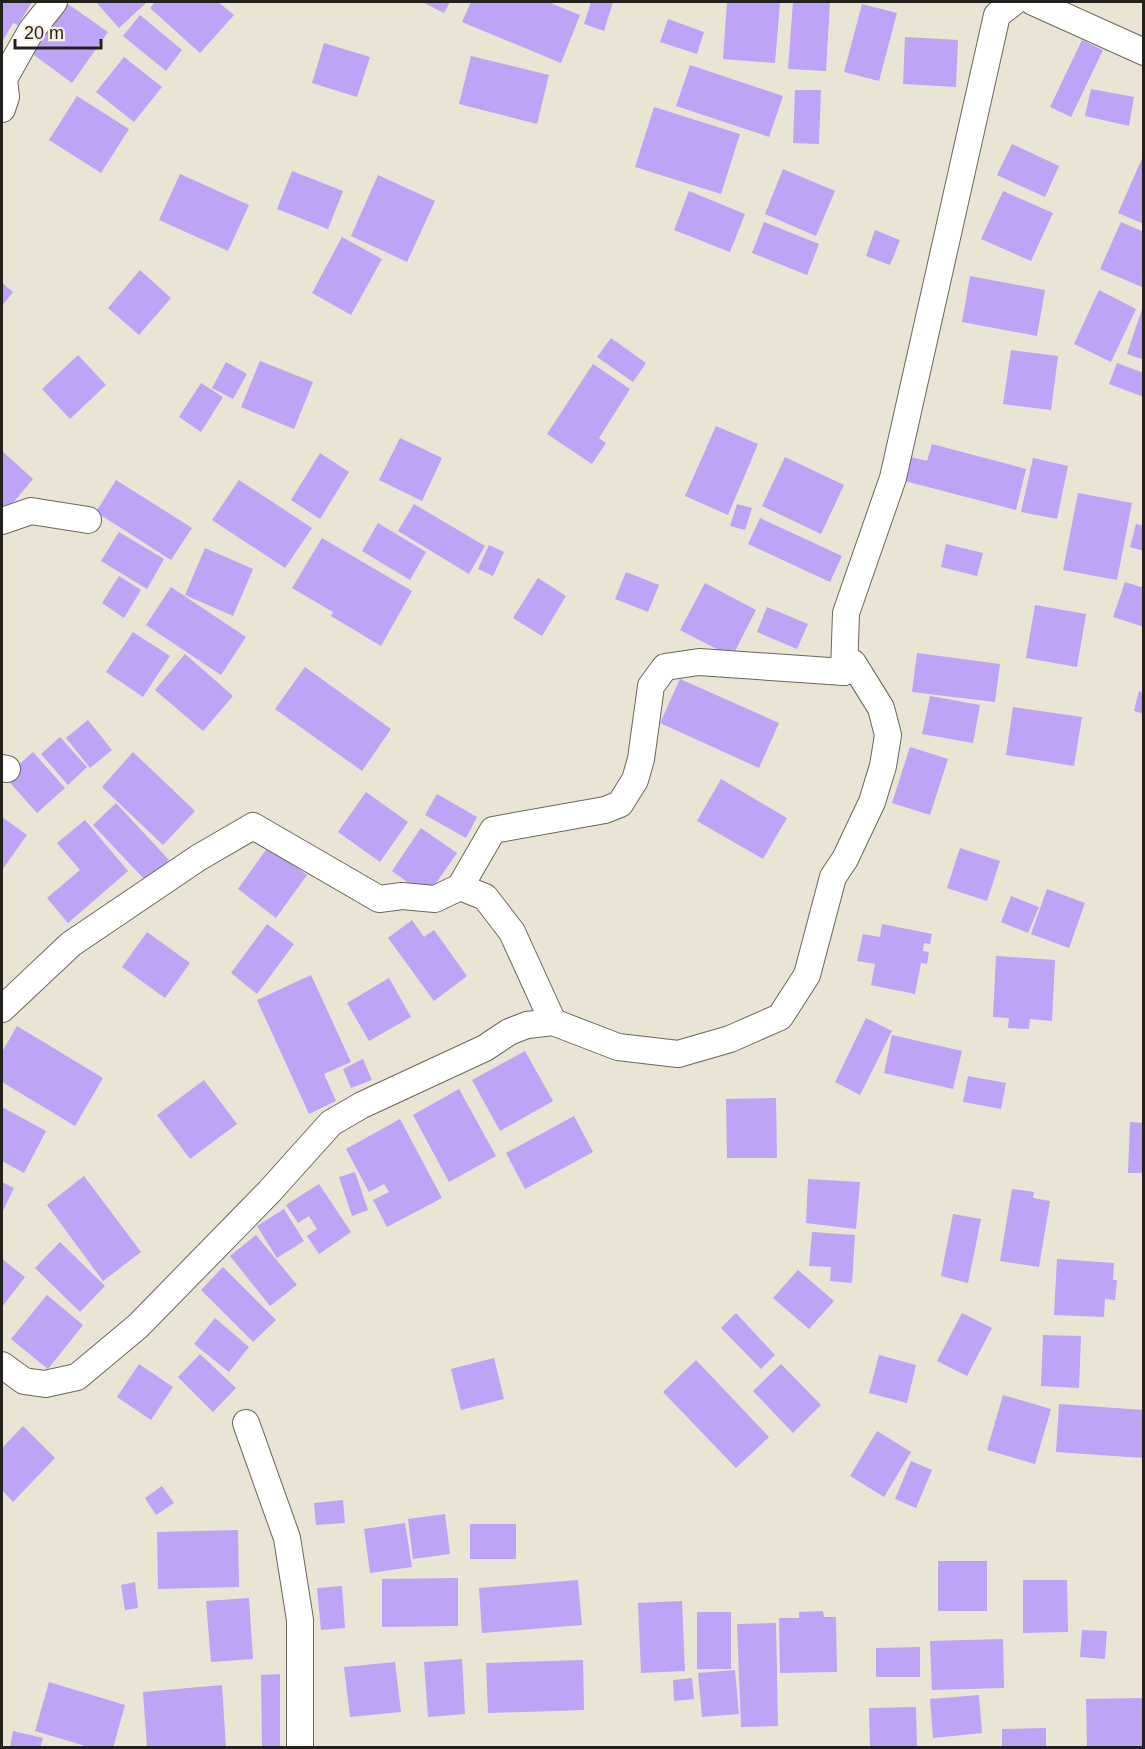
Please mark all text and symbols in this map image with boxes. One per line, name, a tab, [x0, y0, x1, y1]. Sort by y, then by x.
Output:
scale bar	[15, 12, 100, 50]
text: 20 m	[24, 23, 64, 43]

